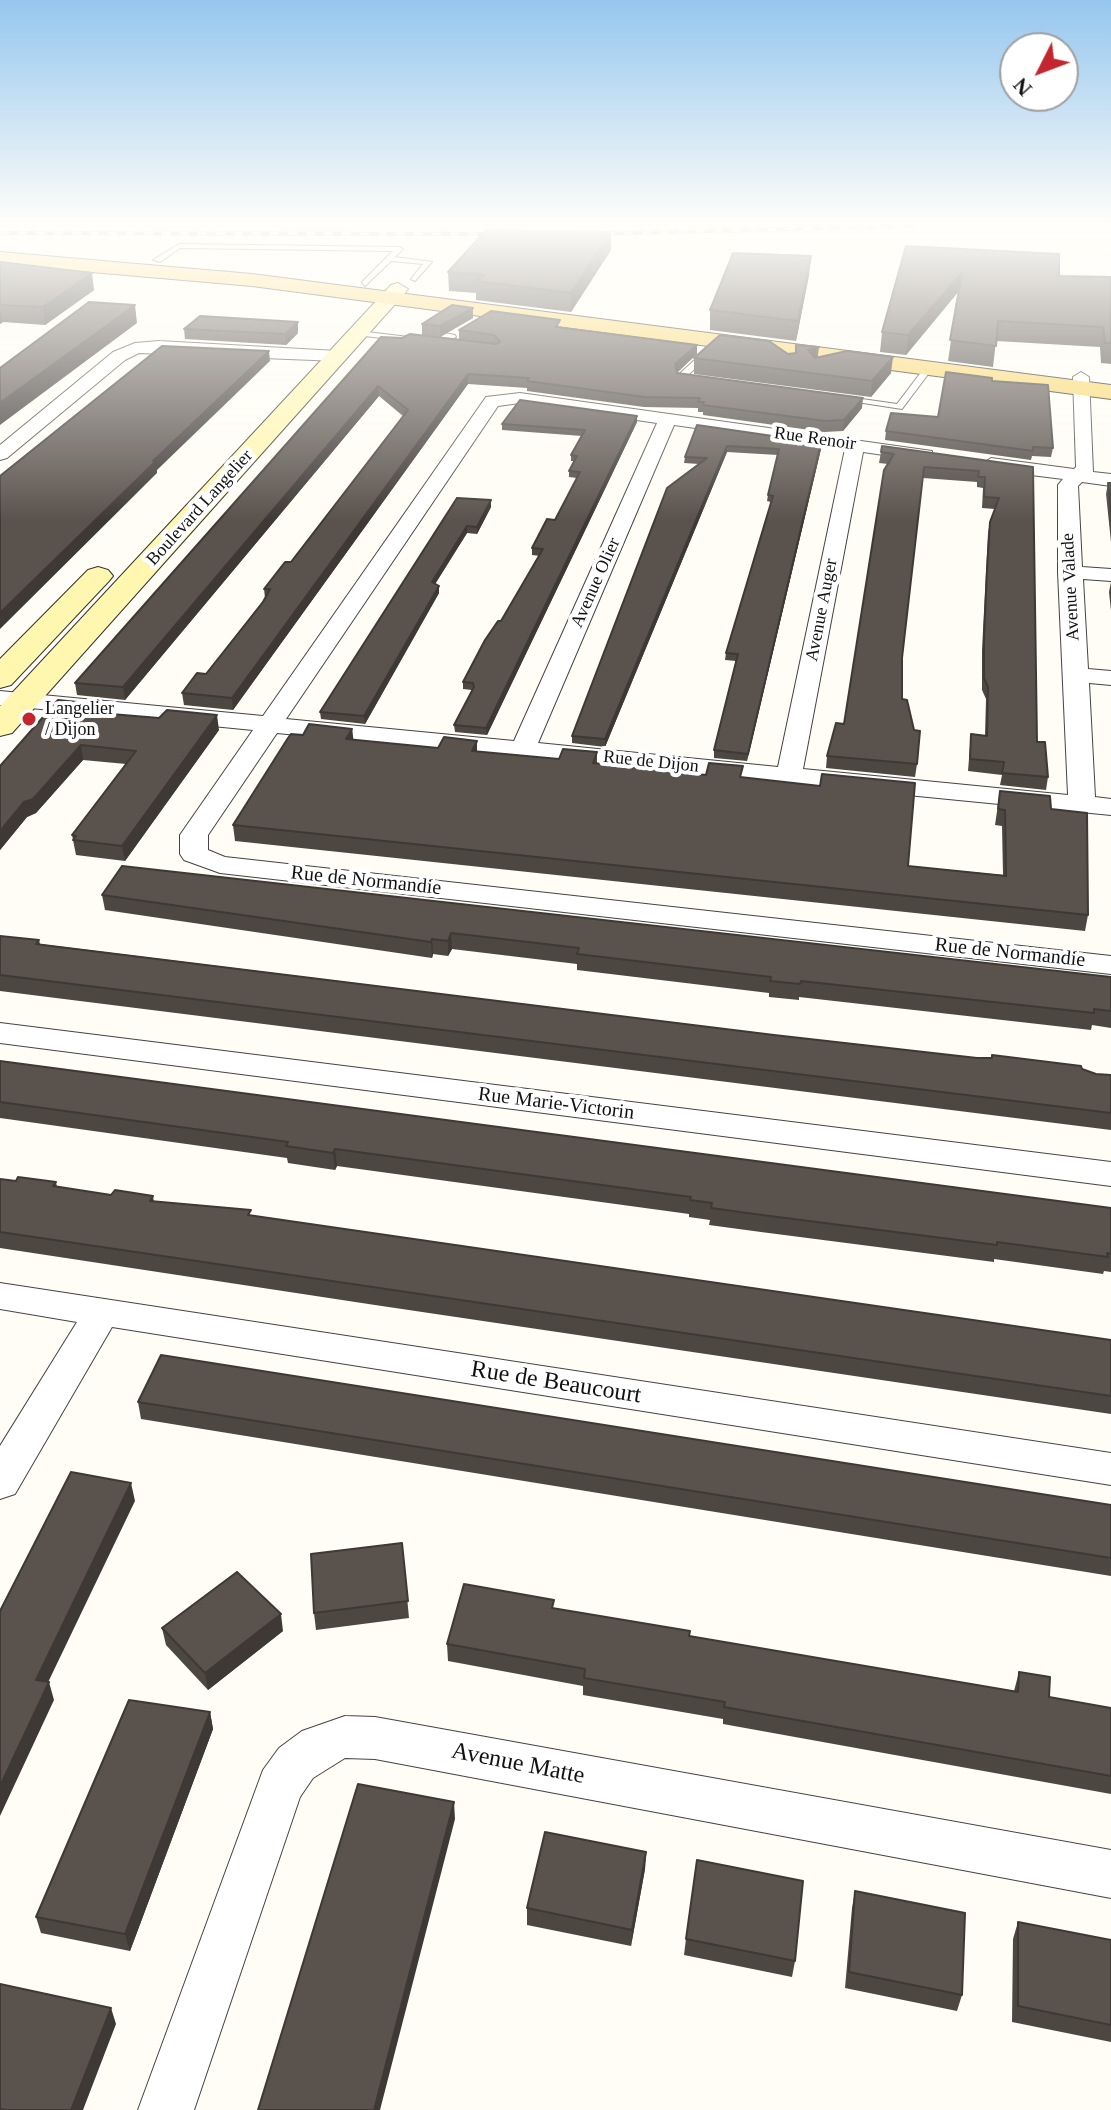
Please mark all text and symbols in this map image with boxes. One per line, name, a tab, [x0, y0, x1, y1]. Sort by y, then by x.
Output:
north arrow	[999, 32, 1079, 112]
text: N	[1008, 73, 1037, 101]
street label: Rue Renoir	[773, 423, 857, 455]
street label: Boulevard Langelier	[142, 446, 258, 570]
street label: Avenue Valade	[1057, 532, 1085, 642]
street label: Avenue Olier	[567, 535, 625, 631]
street label: Avenue Auger	[801, 557, 843, 663]
place label: Langelier / Dijon	[45, 698, 114, 740]
marker: Langelier / Dijon	[20, 710, 38, 728]
street label: Rue de Dijon	[602, 746, 700, 778]
street label: Rue de Normandie	[290, 861, 442, 901]
street label: Rue de Normandie	[934, 933, 1086, 973]
street label: Rue Marie-Victorin	[477, 1083, 635, 1125]
street label: Rue de Beaucourt	[469, 1355, 643, 1411]
street label: Avenue Matte	[449, 1737, 587, 1791]

